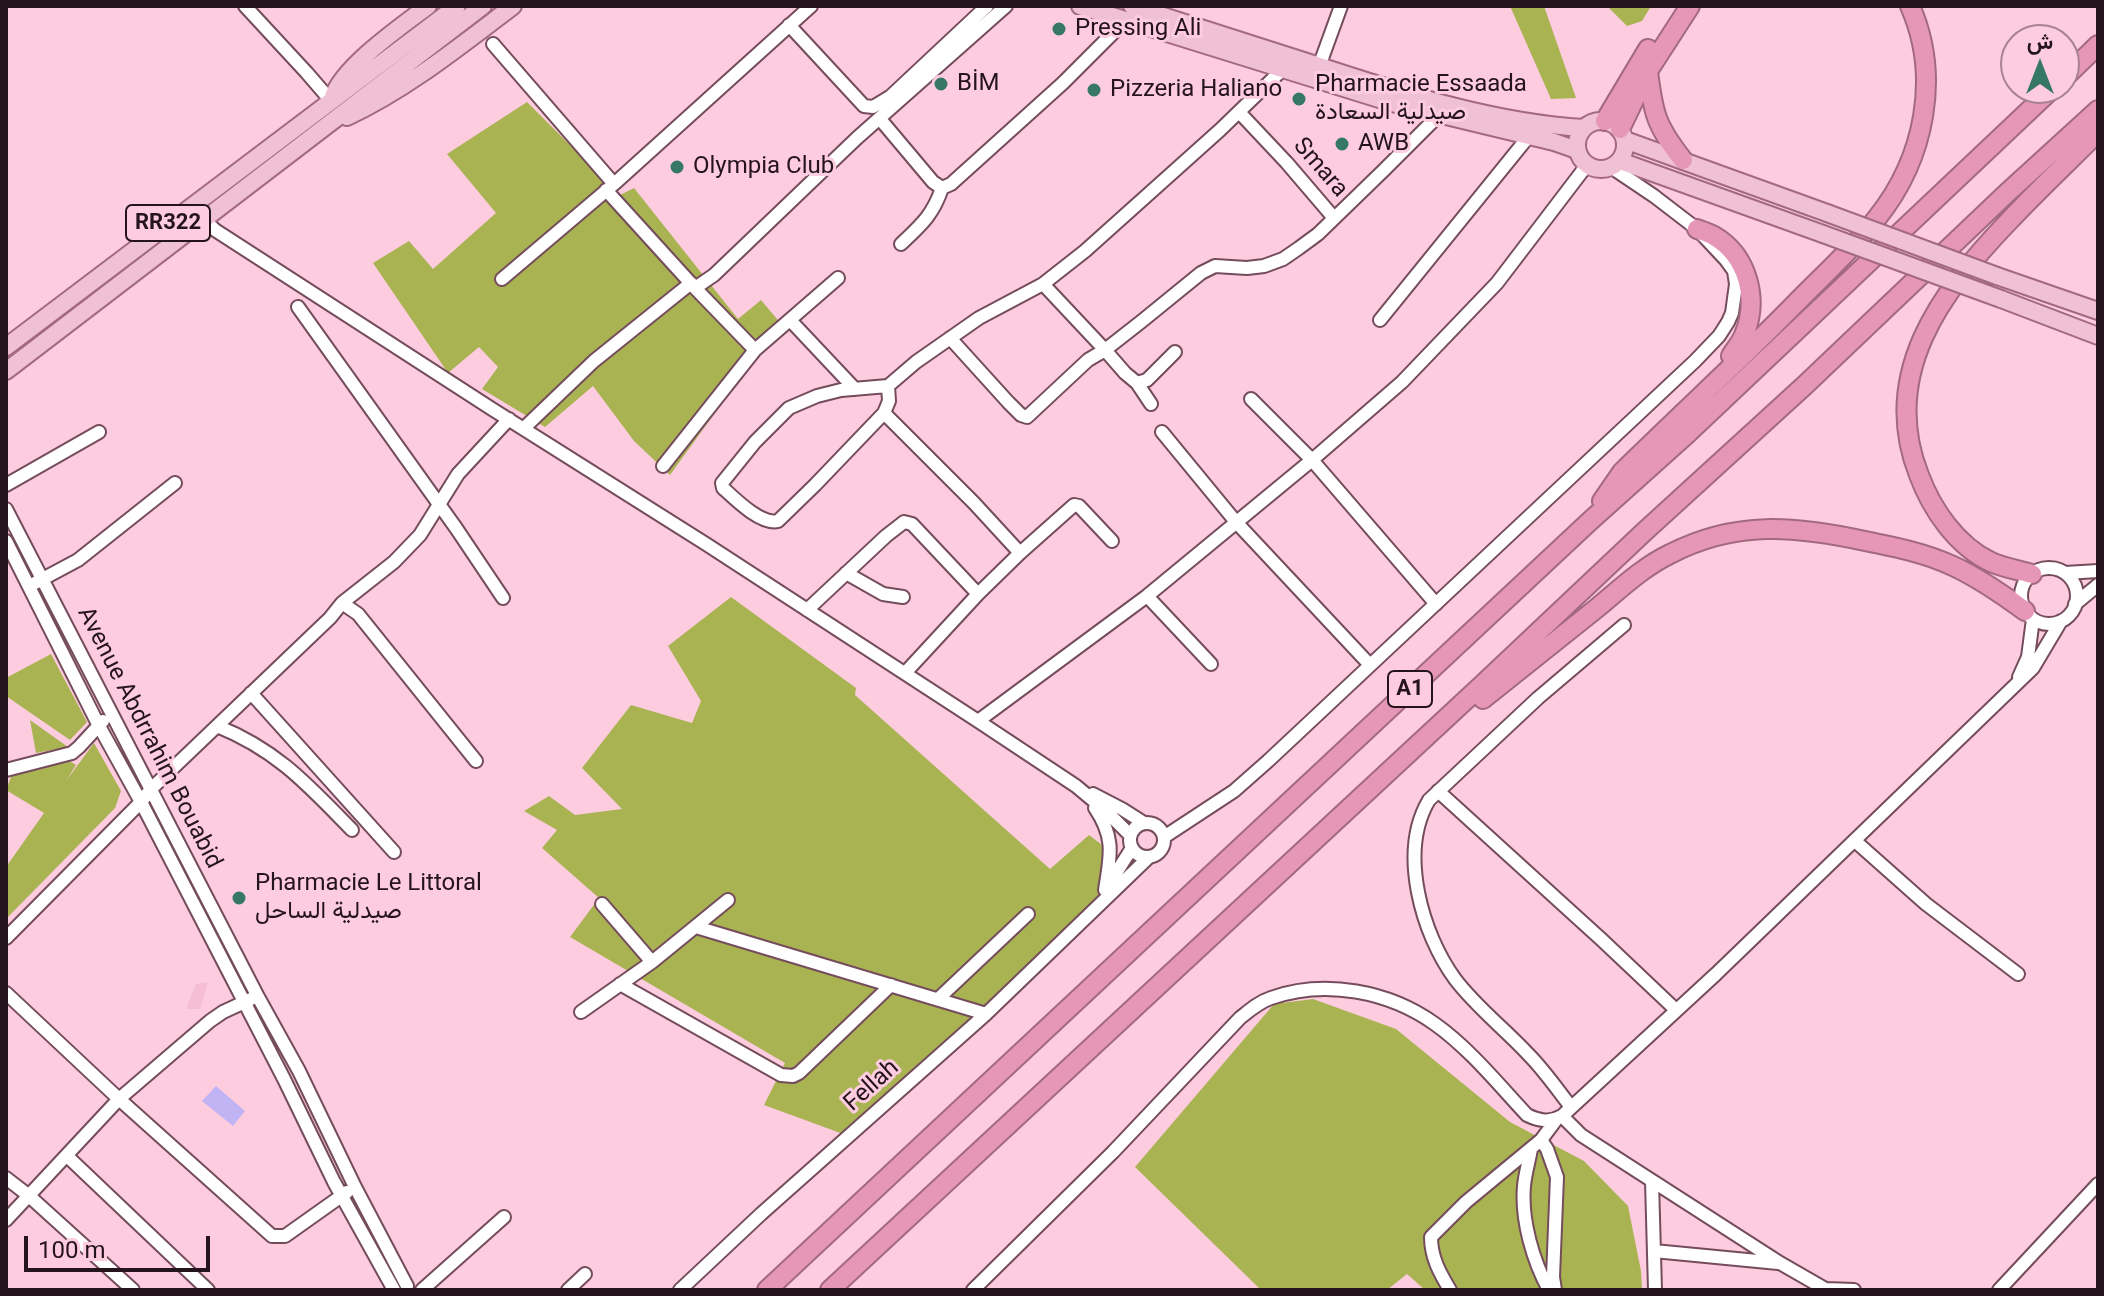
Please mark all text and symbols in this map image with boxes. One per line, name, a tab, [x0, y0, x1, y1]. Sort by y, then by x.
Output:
place label: Pressing Ali	[1075, 15, 1201, 43]
marker: Pressing Ali	[1050, 20, 1068, 38]
north arrow	[2000, 24, 2080, 104]
text: ش	[2027, 29, 2053, 54]
place label: BİM	[957, 70, 999, 98]
place label: Pharmacie Essaada صيدلية السعادة	[1315, 71, 1527, 127]
marker: BİM	[932, 75, 950, 93]
place label: Pizzeria Haliano	[1110, 76, 1282, 104]
marker: Pizzeria Haliano	[1085, 81, 1103, 99]
marker: Pharmacie Essaada صيدلية السعادة	[1290, 90, 1308, 108]
place label: AWB	[1358, 130, 1409, 158]
street label: Smara	[1286, 132, 1354, 204]
marker: AWB	[1333, 135, 1351, 153]
place label: Olympia Club	[693, 153, 834, 181]
marker: Olympia Club	[668, 158, 686, 176]
road number: RR322	[126, 205, 210, 241]
street label: Avenue Abdrrahim Bouabid	[70, 602, 228, 874]
road number: A1	[1388, 671, 1432, 707]
place label: Pharmacie Le Littoral صيدلية الساحل	[255, 870, 482, 926]
marker: Pharmacie Le Littoral صيدلية الساحل	[230, 889, 248, 907]
street label: Fellah	[839, 1054, 905, 1118]
scale bar	[28, 1220, 214, 1270]
text: 100 m	[38, 1236, 105, 1264]

